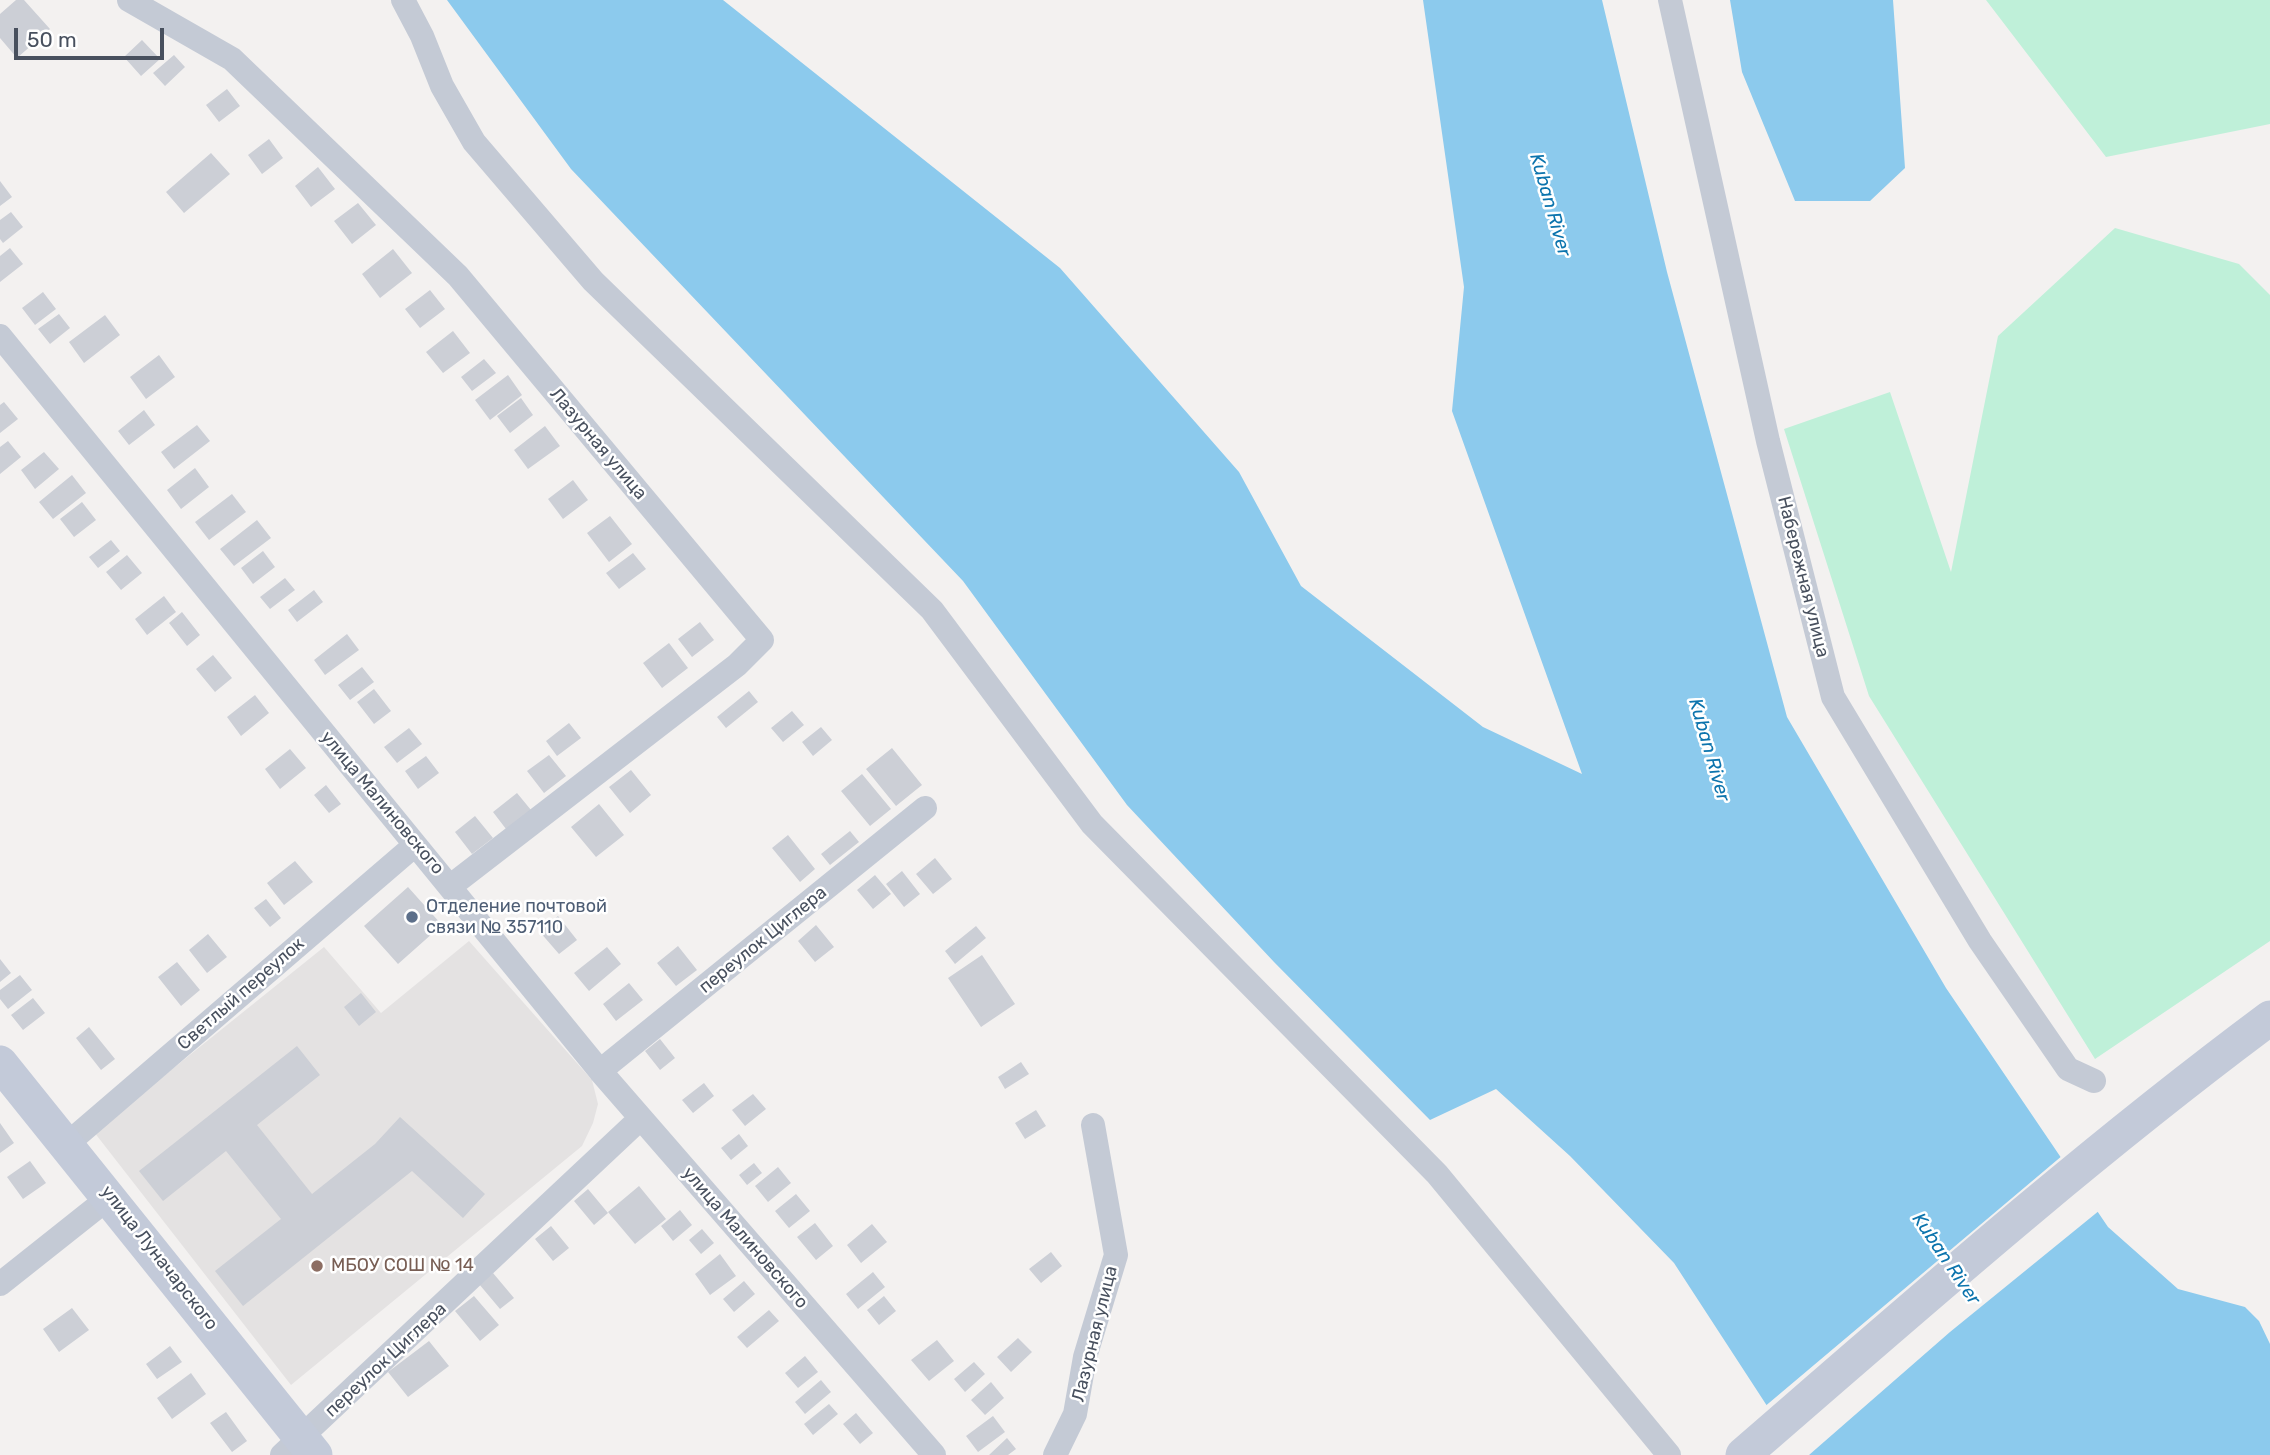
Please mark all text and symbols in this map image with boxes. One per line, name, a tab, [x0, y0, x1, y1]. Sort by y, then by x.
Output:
scale bar	[18, 14, 168, 58]
text: 50 m	[27, 27, 77, 52]
water label: Kuban River	[1524, 151, 1576, 259]
street label: Лазурная улица	[545, 384, 651, 504]
street label: Набережная улица	[1773, 494, 1833, 660]
water label: Kuban River	[1683, 696, 1735, 804]
street label: улица Малиновского	[316, 727, 448, 879]
street label: переулок Циглера	[695, 882, 831, 998]
place label: Отделение почтовой связи № 357110	[426, 896, 607, 939]
marker: Отделение почтовой связи № 357110	[404, 909, 420, 925]
street label: Светлый переулок	[173, 933, 309, 1055]
street label: улица Малиновского	[678, 1163, 812, 1313]
street label: улица Луначарского	[96, 1181, 222, 1335]
water label: Kuban River	[1907, 1209, 1985, 1309]
place label: МБОУ СОШ № 14	[331, 1255, 474, 1277]
marker: МБОУ СОШ № 14	[309, 1258, 325, 1274]
street label: Лазурная улица	[1068, 1264, 1122, 1404]
street label: переулок Циглера	[321, 1298, 451, 1422]

